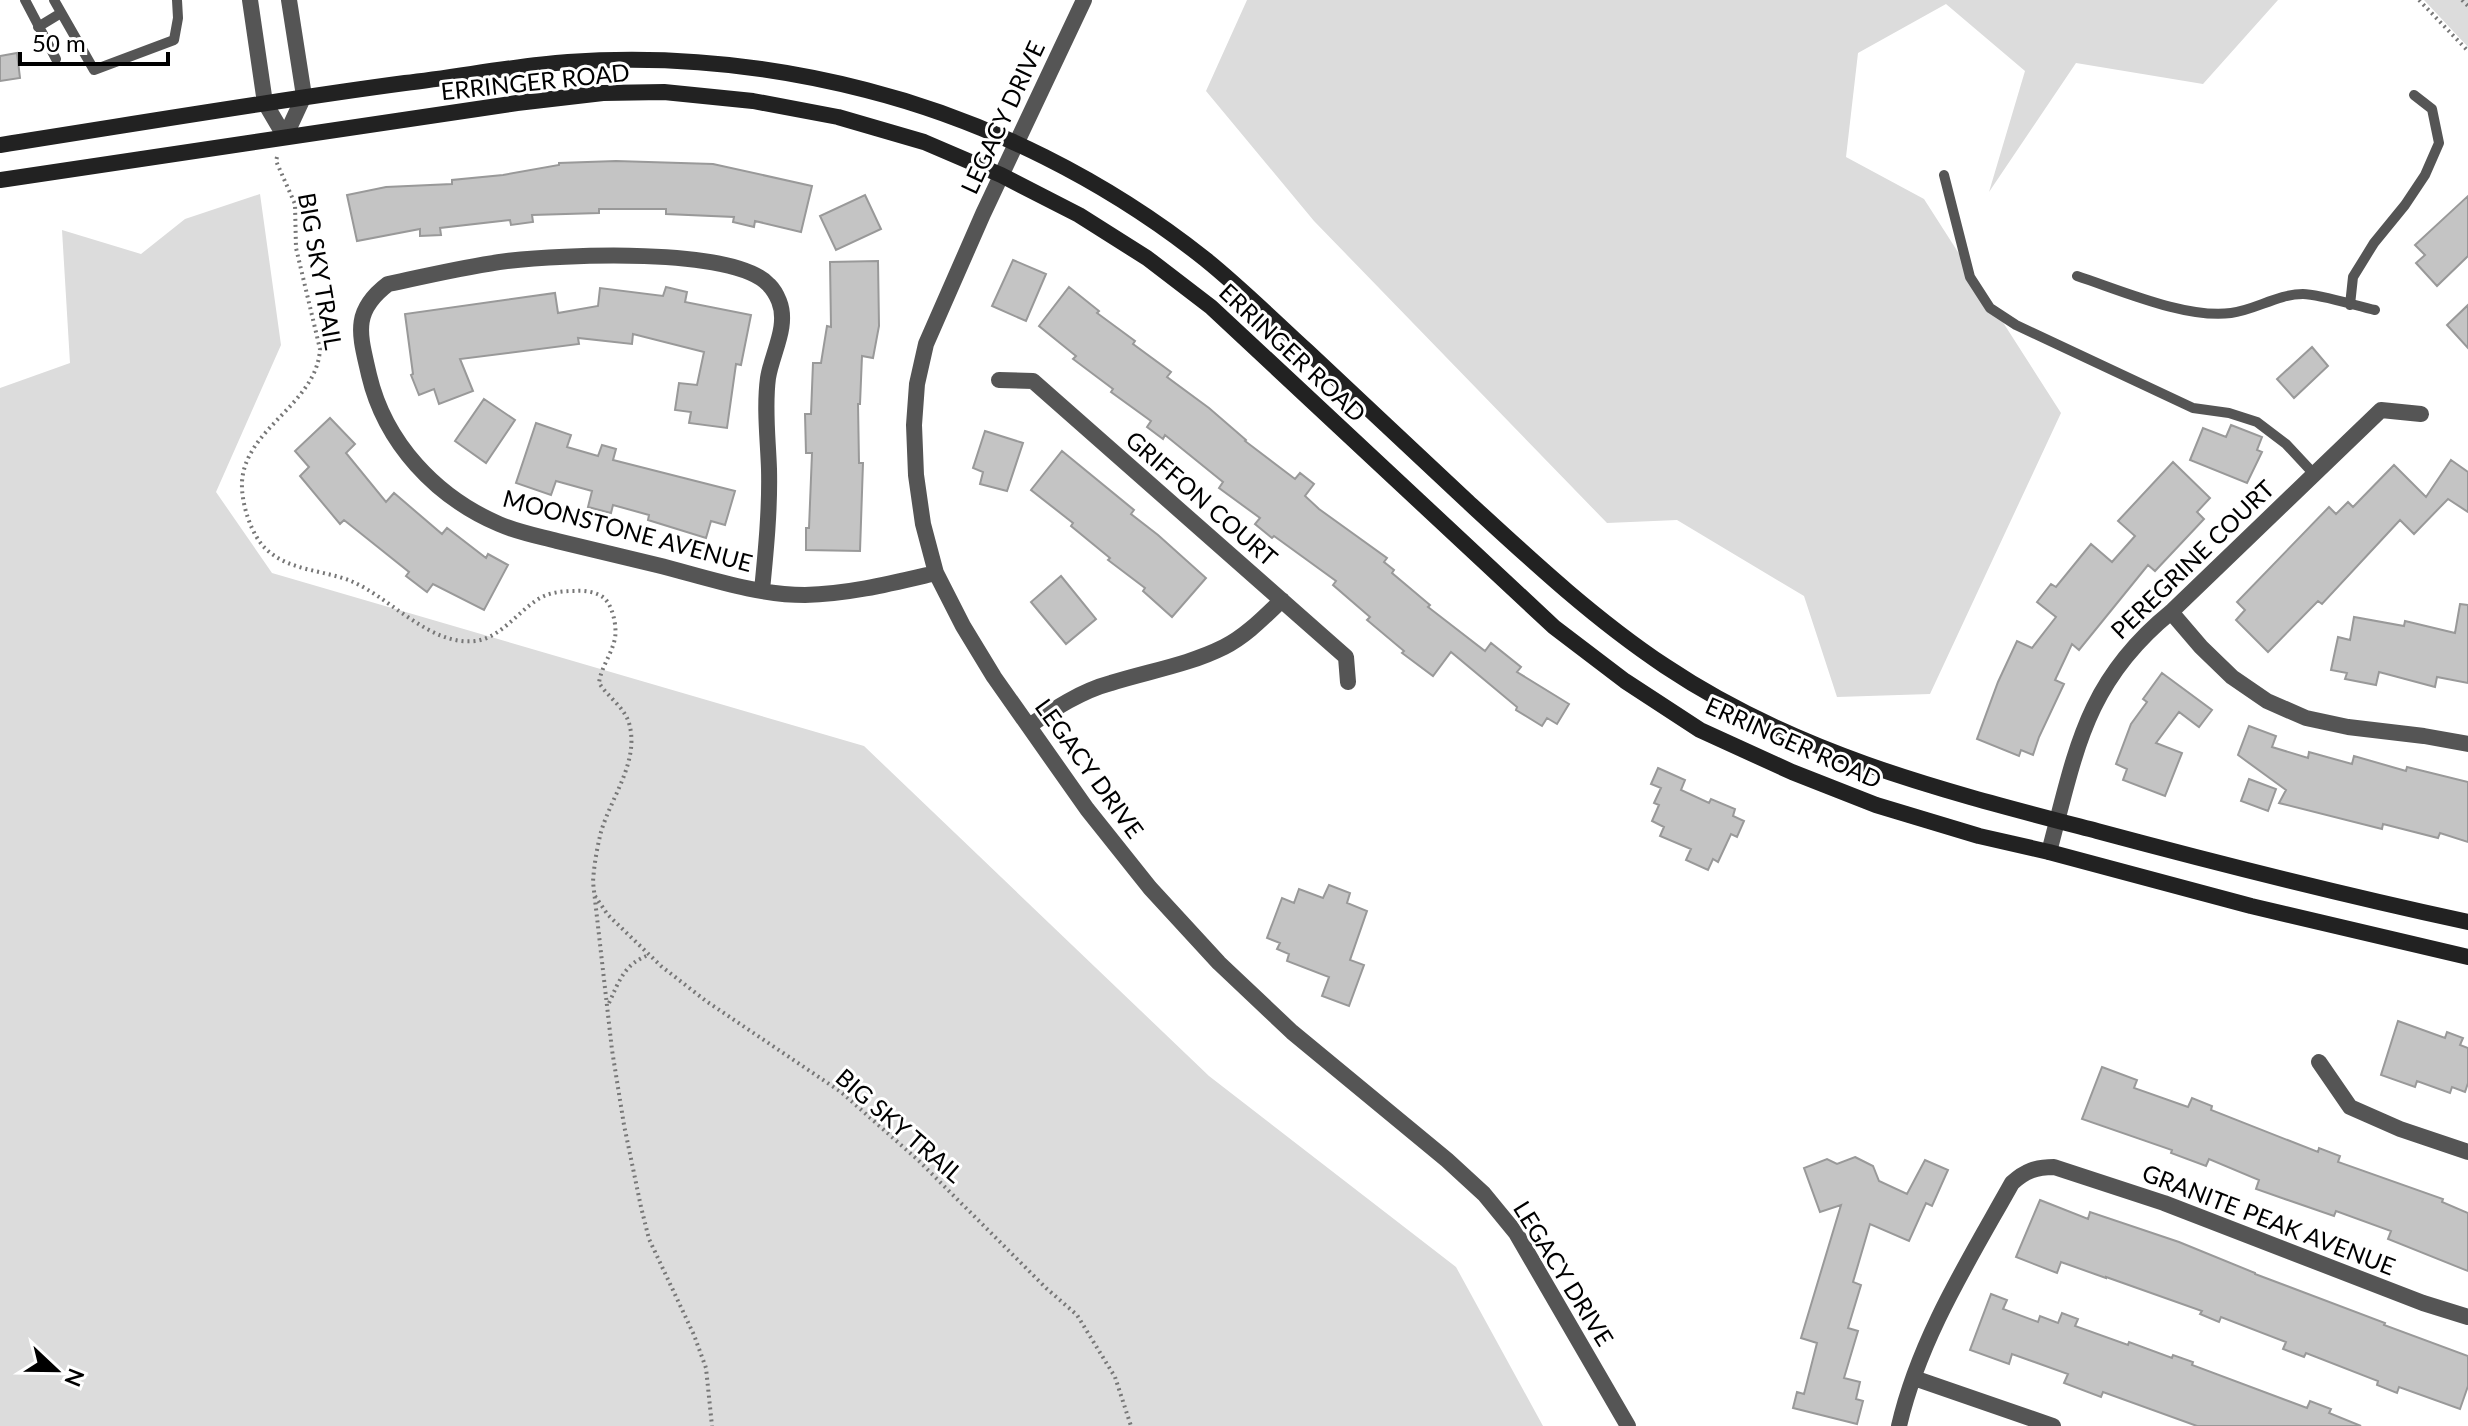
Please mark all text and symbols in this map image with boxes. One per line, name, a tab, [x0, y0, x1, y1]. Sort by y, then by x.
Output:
scale bar	[20, 16, 168, 66]
text: 50 m	[32, 28, 86, 57]
street label: LEGACY DRIVE	[954, 36, 1050, 198]
street label: ERRINGER ROAD	[439, 57, 631, 105]
street label: BIG SKY TRAIL	[293, 190, 349, 352]
street label: ERRINGER ROAD	[1214, 277, 1372, 427]
street label: GRIFFON COURT	[1120, 424, 1284, 572]
street label: PEREGRINE COURT	[2104, 474, 2280, 644]
street label: MOONSTONE AVENUE	[500, 483, 756, 577]
street label: ERRINGER ROAD	[1701, 690, 1887, 794]
street label: LEGACY DRIVE	[1030, 693, 1150, 843]
street label: BIG SKY TRAIL	[831, 1062, 969, 1188]
street label: GRANITE PEAK AVENUE	[2138, 1157, 2400, 1281]
street label: LEGACY DRIVE	[1508, 1195, 1620, 1351]
north arrow	[16, 1330, 96, 1410]
text: N	[59, 1365, 91, 1391]

